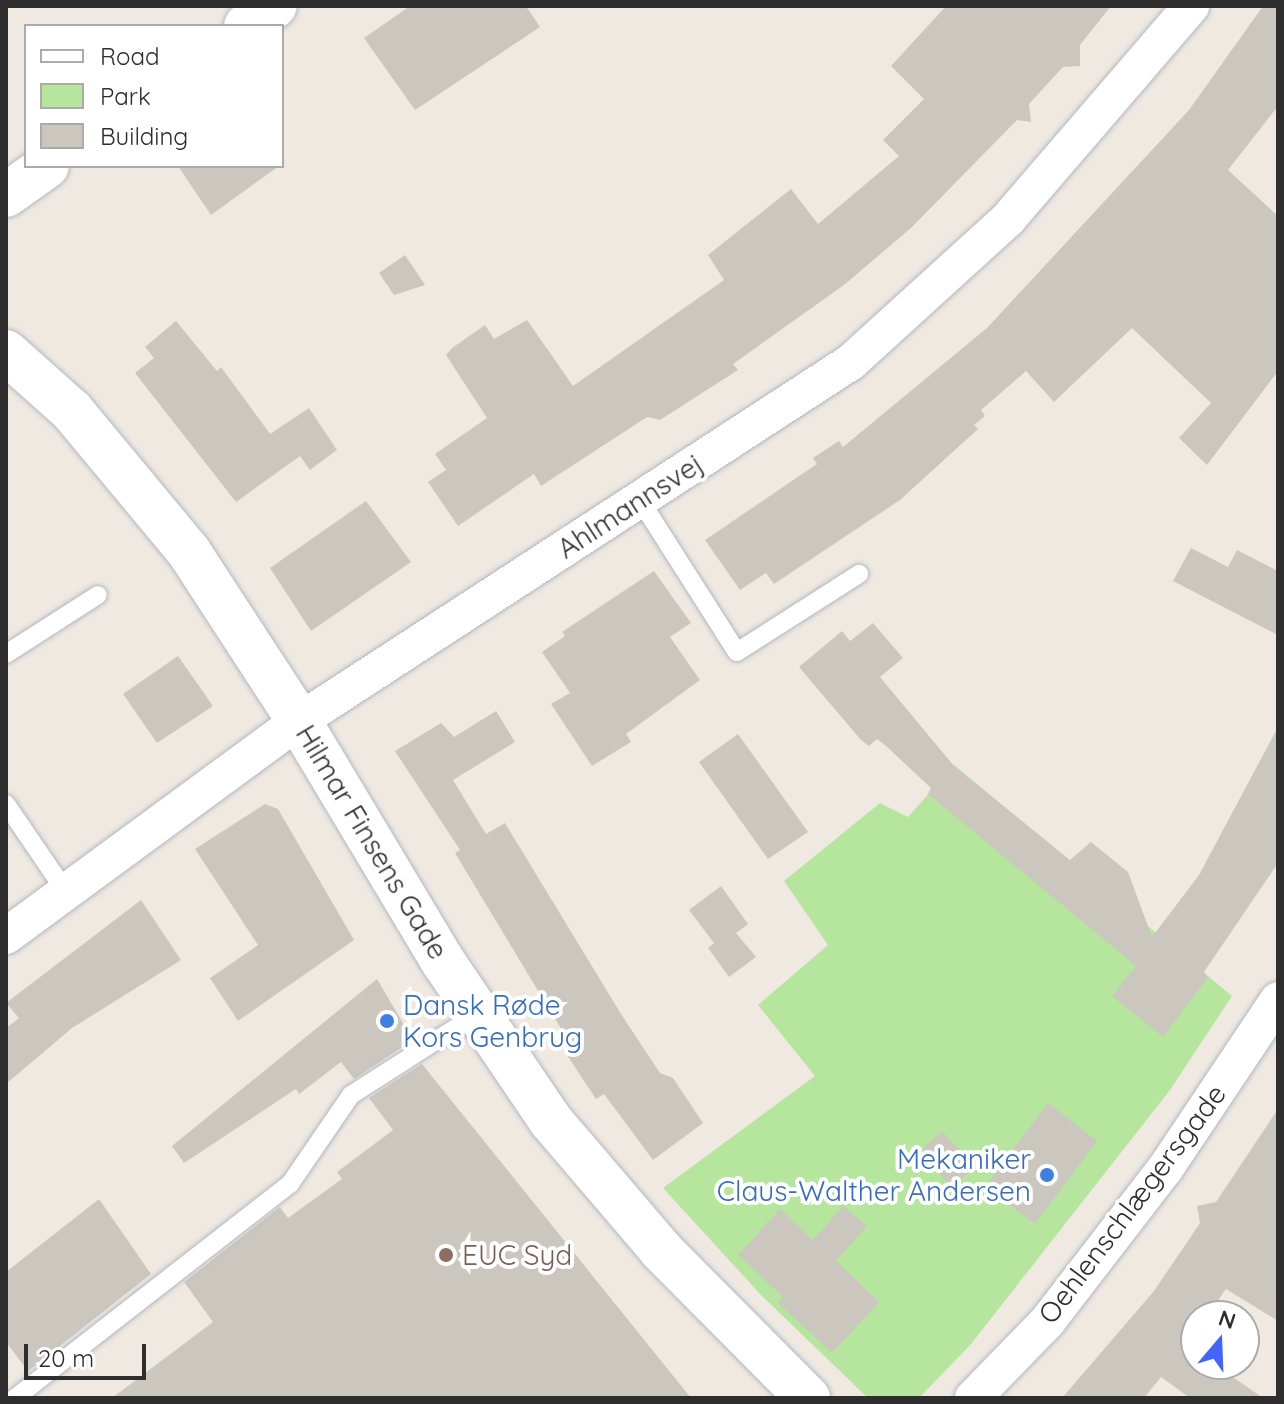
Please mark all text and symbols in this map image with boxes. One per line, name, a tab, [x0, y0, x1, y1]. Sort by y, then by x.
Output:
legend	[24, 24, 284, 168]
text: Road	[100, 41, 160, 71]
text: Park	[100, 81, 151, 111]
text: Building	[100, 121, 188, 151]
street label: Ahlmannsvej	[551, 447, 709, 565]
street label: Hilmar Finsens Gade	[289, 719, 455, 965]
place label: Dansk Røde Kors Genbrug	[403, 988, 582, 1054]
marker: Dansk Røde Kors Genbrug	[378, 1012, 396, 1030]
street label: Oehlenschlægersgade	[1031, 1078, 1233, 1330]
place label: Mekaniker Claus-Walther Andersen	[717, 1142, 1031, 1208]
marker: Mekaniker Claus-Walther Andersen	[1038, 1166, 1056, 1184]
place label: EUC Syd	[462, 1238, 572, 1272]
marker: EUC Syd	[437, 1246, 455, 1264]
north arrow	[1180, 1300, 1260, 1380]
text: N	[1215, 1303, 1239, 1335]
scale bar	[28, 1328, 150, 1378]
text: 20 m	[38, 1343, 94, 1373]

